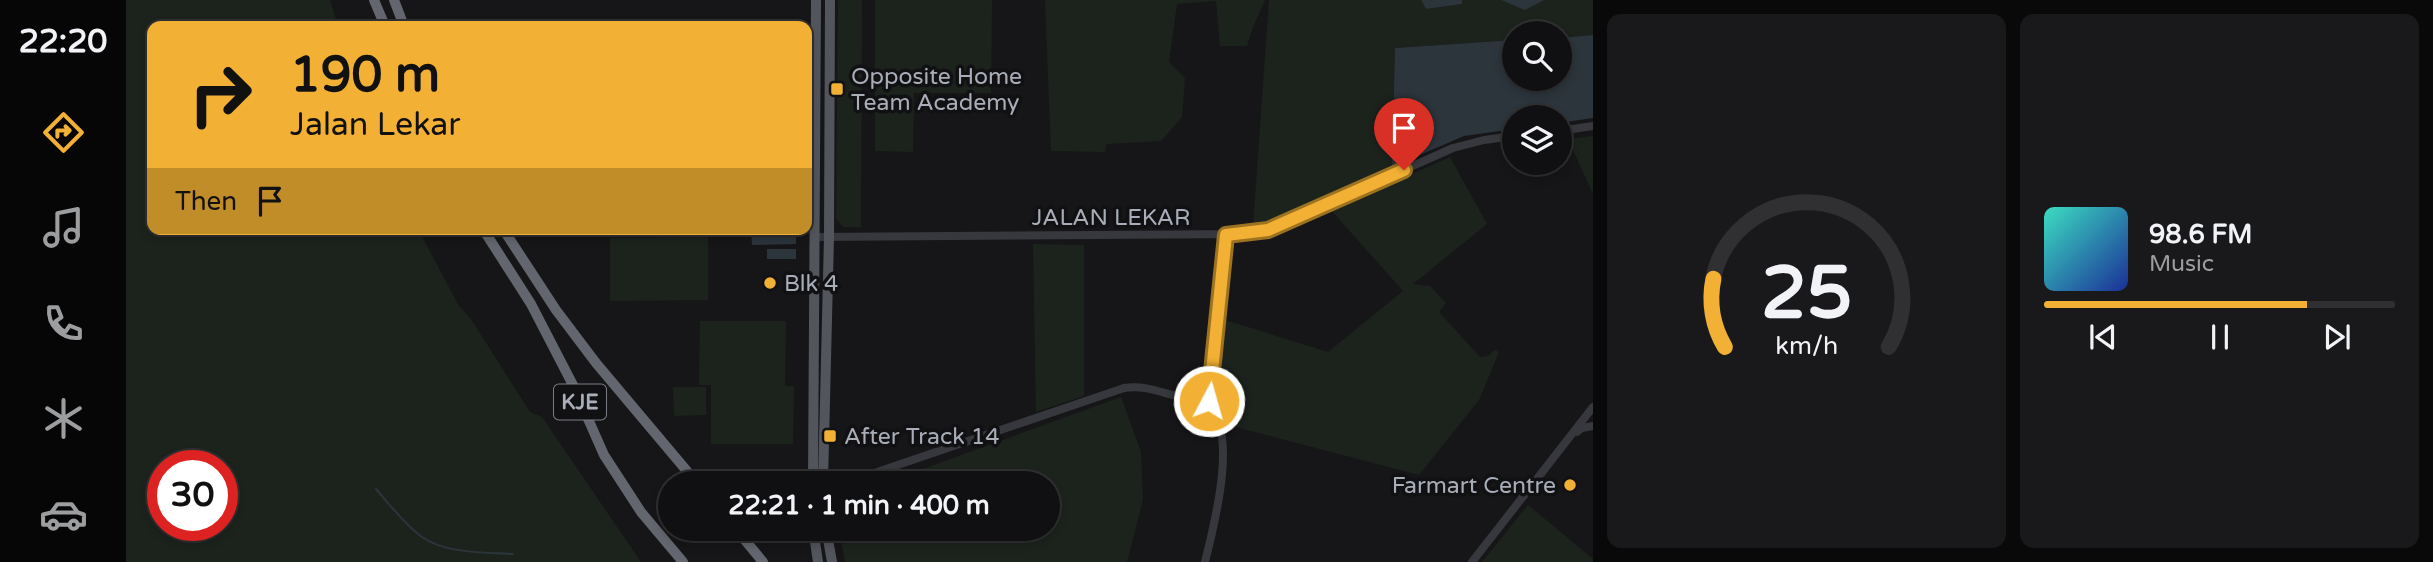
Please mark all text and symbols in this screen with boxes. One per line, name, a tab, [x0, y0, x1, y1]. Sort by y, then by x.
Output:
map controls	[1502, 21, 1572, 175]
button: search	[1502, 21, 1572, 91]
text: 22:20	[19, 23, 107, 61]
text: 190 m	[290, 46, 440, 105]
icon: right	[175, 49, 266, 140]
place label: Opposite Home Team Academy	[851, 63, 1022, 117]
marker: Opposite Home Team Academy	[829, 81, 845, 97]
pin	[1374, 98, 1434, 170]
button: layers	[1502, 105, 1572, 175]
text: Jalan Lekar	[290, 106, 461, 144]
icon: directions	[39, 108, 88, 157]
icon: arrive	[1385, 109, 1423, 147]
icon: arrive	[251, 182, 289, 220]
text: Then	[175, 186, 237, 217]
icon: music	[39, 203, 88, 252]
street label: JALAN LEKAR	[1032, 204, 1190, 232]
text: 98.6 FM	[2149, 219, 2252, 250]
text: 25	[1761, 250, 1852, 338]
text: Music	[2149, 250, 2214, 278]
place label: Blk 4	[784, 270, 838, 298]
marker: Blk 4	[762, 275, 778, 291]
icon: phone	[39, 299, 88, 348]
icon: previous	[2084, 318, 2122, 356]
icon: pause	[2201, 318, 2239, 356]
icon: next	[2318, 318, 2356, 356]
text: km/h	[1775, 331, 1838, 361]
position arrow	[1172, 364, 1246, 438]
road number: KJE	[554, 384, 606, 420]
icon: climate	[39, 394, 88, 443]
place label: After Track 14	[844, 423, 1000, 451]
marker: After Track 14	[822, 428, 838, 444]
speed limit sign: 30	[147, 450, 238, 541]
place label: Farmart Centre	[1392, 472, 1556, 500]
marker: Farmart Centre	[1562, 477, 1578, 493]
icon: car	[39, 490, 88, 539]
text: 22:21 · 1 min · 400 m	[728, 490, 990, 521]

